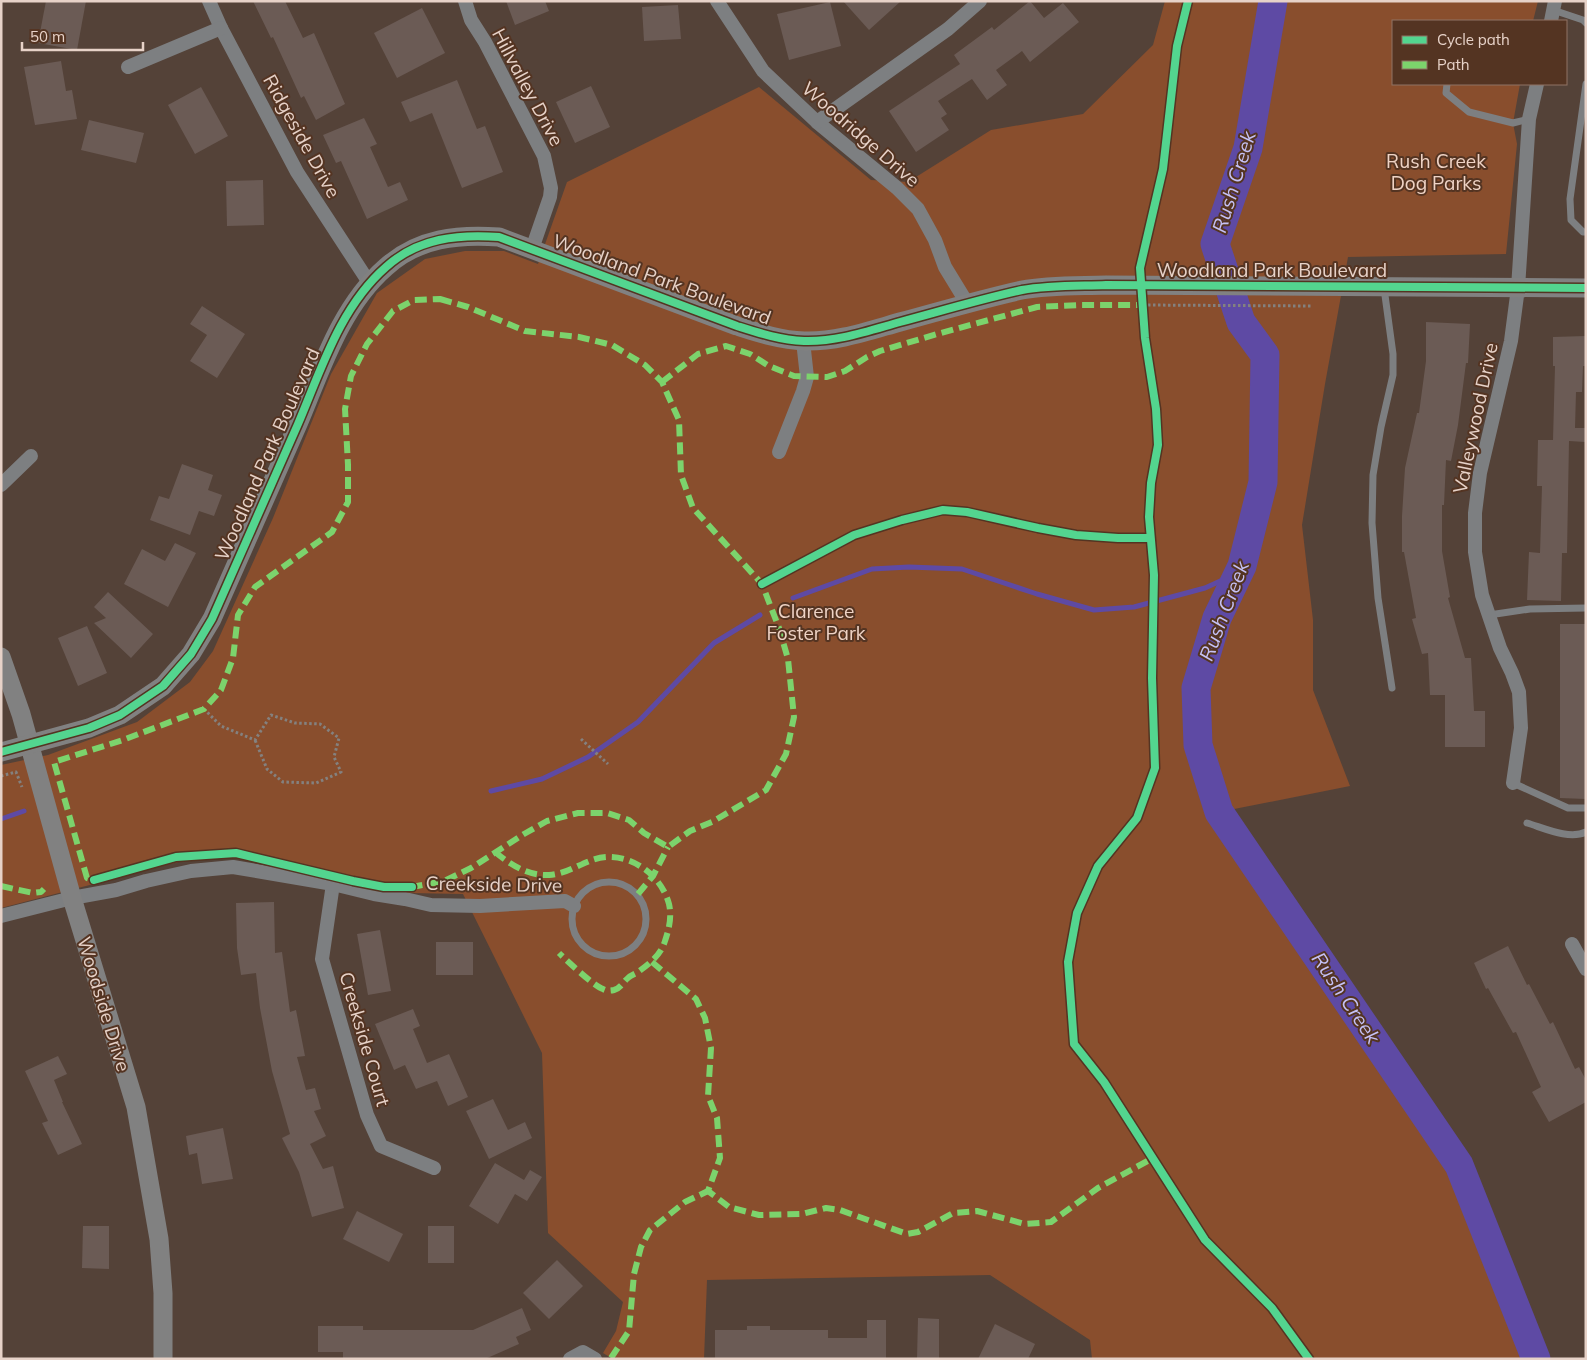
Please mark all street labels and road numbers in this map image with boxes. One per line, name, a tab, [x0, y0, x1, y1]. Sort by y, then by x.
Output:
street label: Hillvalley Drive	[487, 24, 569, 150]
street label: Ridgeside Drive	[258, 70, 346, 202]
street label: Woodridge Drive	[797, 76, 925, 192]
street label: Woodland Park Boulevard	[550, 228, 774, 330]
street label: Woodland Park Boulevard	[1157, 258, 1387, 282]
street label: Valleywood Drive	[1447, 340, 1503, 496]
street label: Woodland Park Boulevard	[209, 344, 325, 564]
street label: Creekside Drive	[425, 871, 563, 897]
street label: Woodside Drive	[72, 934, 136, 1074]
street label: Creekside Court	[334, 969, 396, 1109]

